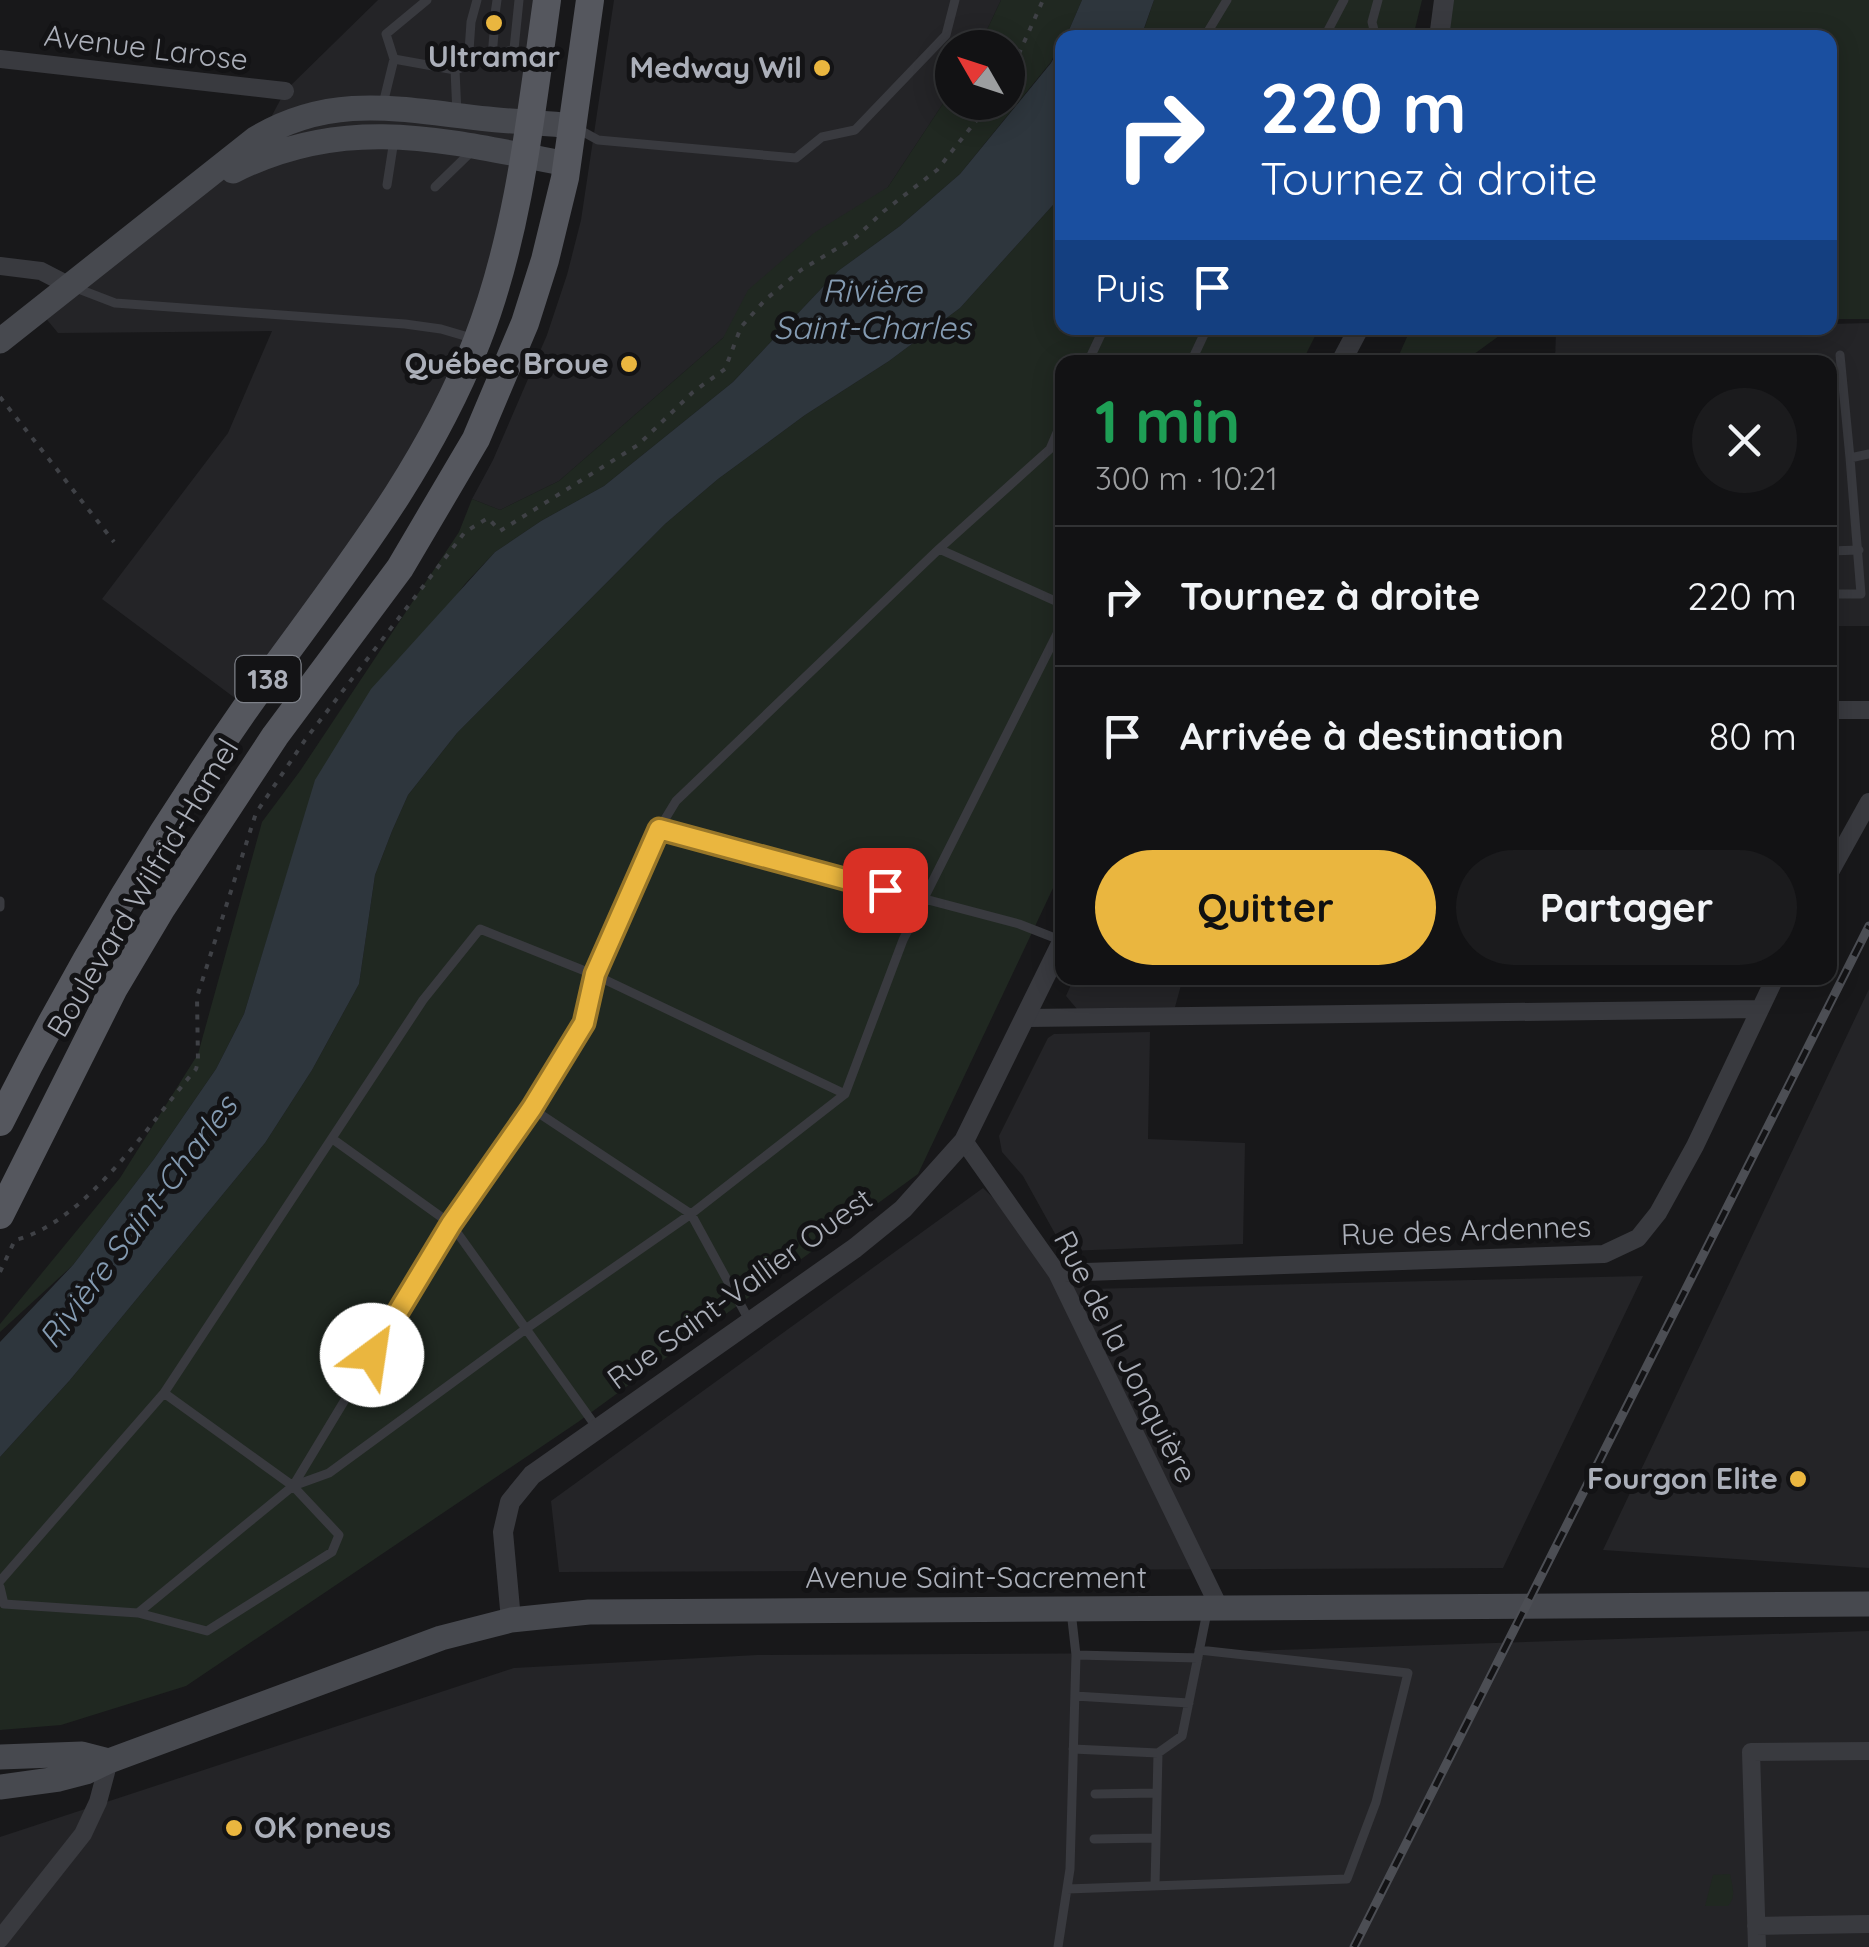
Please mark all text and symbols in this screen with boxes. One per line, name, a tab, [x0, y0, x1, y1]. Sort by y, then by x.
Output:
marker: Ultramar	[483, 12, 505, 34]
street label: Avenue Larose	[42, 16, 250, 78]
north arrow	[935, 30, 1025, 120]
map controls	[935, 30, 1025, 120]
place label: Ultramar	[428, 37, 560, 75]
place label: Medway Wil	[629, 48, 802, 86]
marker: Medway Wil	[811, 57, 833, 79]
text: 220 m	[1260, 63, 1467, 151]
icon: right	[1095, 70, 1225, 200]
text: Tournez à droite	[1260, 150, 1598, 206]
icon: arrive	[1185, 260, 1240, 315]
text: Puis	[1095, 264, 1165, 312]
water label: Rivière Saint-Charles	[774, 270, 972, 347]
place label: Québec Broue	[404, 344, 609, 382]
marker: Québec Broue	[618, 353, 640, 375]
text: 1 min	[1095, 383, 1240, 458]
button: close	[1692, 388, 1797, 493]
text: 300 m · 10:21	[1095, 458, 1278, 498]
icon: right	[1095, 569, 1150, 624]
text: Tournez à droite	[1180, 572, 1480, 620]
text: 220 m	[1687, 572, 1797, 620]
road number: 138	[236, 656, 300, 702]
icon: arrive	[1095, 709, 1150, 764]
text: Arrivée à destination	[1180, 712, 1564, 760]
text: 80 m	[1709, 712, 1797, 760]
street label: Boulevard Wilfrid-Hamel	[38, 731, 246, 1044]
pin	[843, 848, 928, 933]
button: Quitter	[1095, 850, 1436, 965]
button: Partager	[1456, 850, 1797, 965]
icon: arrive	[858, 863, 913, 918]
water label: Rivière Saint-Charles	[29, 1086, 246, 1355]
street label: Rue Saint-Vallier Ouest	[599, 1179, 879, 1397]
street label: Rue des Ardennes	[1340, 1207, 1592, 1253]
street label: Rue de la Jonquière	[1046, 1224, 1206, 1489]
position arrow	[320, 1303, 424, 1407]
place label: Fourgon Elite	[1587, 1459, 1778, 1497]
marker: Fourgon Elite	[1787, 1468, 1809, 1490]
street label: Avenue Saint-Sacrement	[805, 1558, 1147, 1596]
place label: OK pneus	[254, 1808, 391, 1846]
marker: OK pneus	[223, 1817, 245, 1839]

